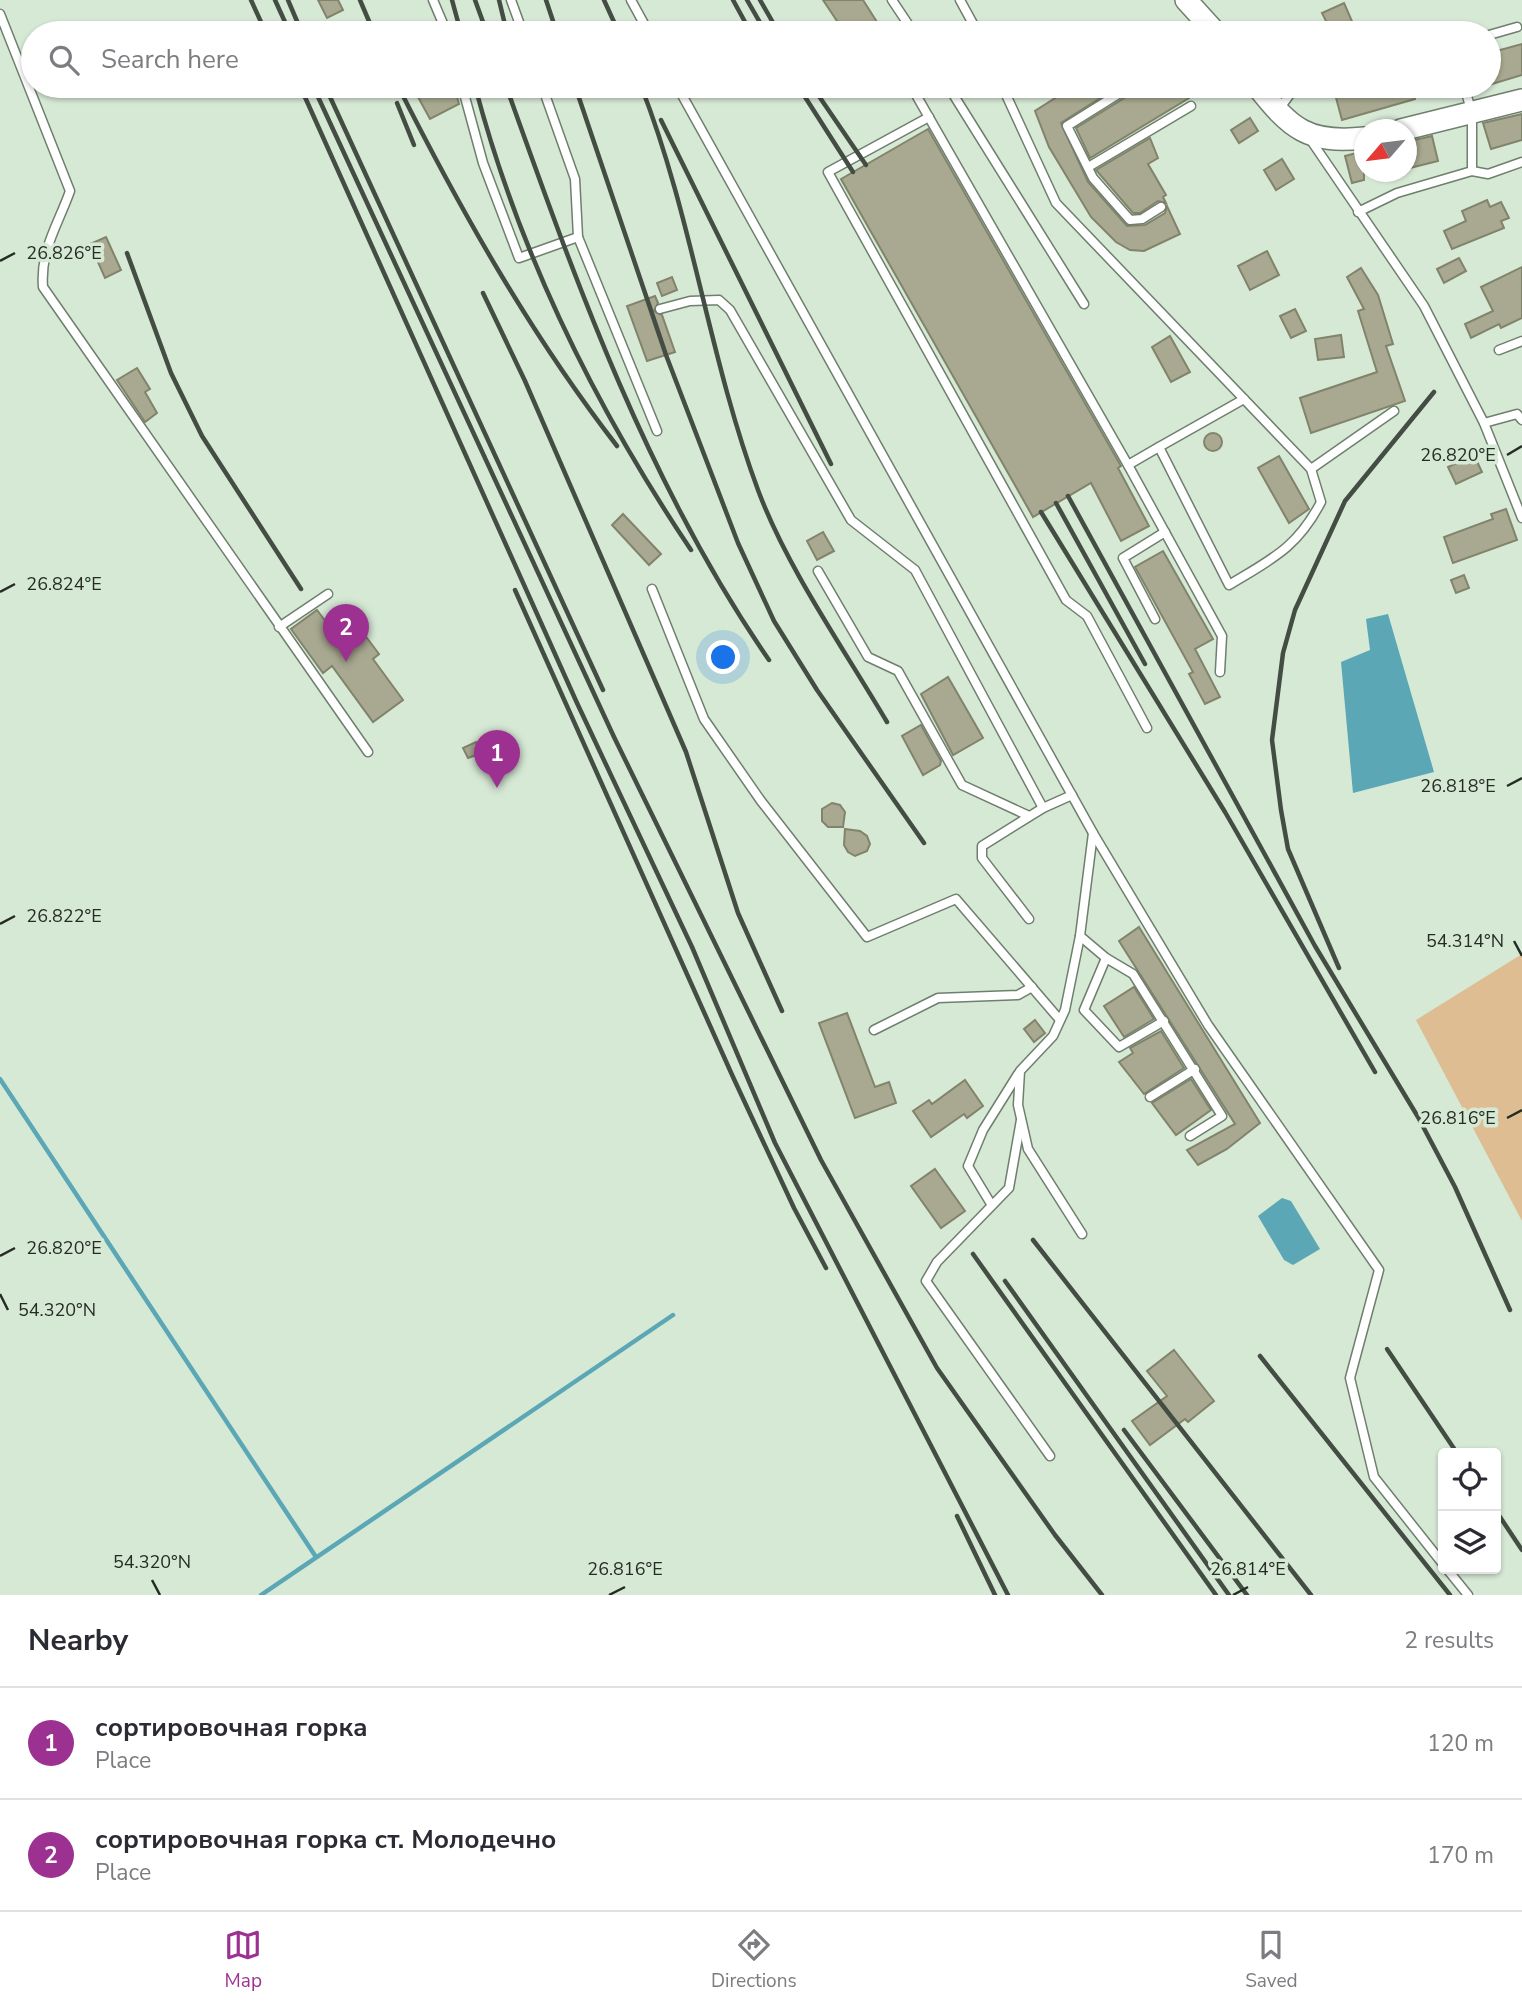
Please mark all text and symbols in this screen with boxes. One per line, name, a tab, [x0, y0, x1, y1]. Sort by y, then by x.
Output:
search box	[21, 21, 1501, 98]
icon: search	[45, 41, 83, 79]
text: Search here	[101, 42, 239, 77]
north arrow	[1354, 119, 1417, 182]
text: 26.826°E	[26, 241, 102, 265]
text: 26.820°E	[1420, 443, 1496, 467]
text: 26.824°E	[26, 572, 102, 596]
pin: 2	[323, 604, 369, 662]
your location	[706, 640, 740, 674]
pin: 1	[474, 730, 520, 788]
text: 26.818°E	[1420, 774, 1496, 798]
text: 26.822°E	[26, 904, 102, 928]
text: 54.314°N	[1426, 929, 1504, 953]
text: 26.816°E	[1420, 1106, 1496, 1130]
text: 26.820°E	[26, 1236, 102, 1260]
text: 54.320°N	[18, 1298, 96, 1322]
map controls	[1438, 1448, 1501, 1574]
button: locate	[1438, 1448, 1501, 1511]
button: layers	[1438, 1511, 1501, 1574]
text: 54.320°N	[113, 1550, 191, 1574]
text: 26.816°E	[587, 1557, 663, 1581]
text: 26.814°E	[1210, 1557, 1286, 1581]
text: Nearby	[28, 1620, 128, 1661]
text: 2 results	[1404, 1625, 1494, 1656]
text: сортировочная горка	[95, 1710, 368, 1745]
text: 1	[44, 1728, 58, 1759]
text: 120 m	[1427, 1728, 1494, 1759]
text: Place	[95, 1745, 151, 1776]
text: сортировочная горка ст. Молодечно	[95, 1822, 556, 1857]
text: 2	[44, 1840, 58, 1871]
text: 170 m	[1427, 1840, 1494, 1871]
text: Place	[95, 1857, 151, 1888]
tab: Map	[224, 1926, 262, 1994]
tab: Directions	[711, 1926, 797, 1994]
tab: Saved	[1245, 1926, 1298, 1994]

